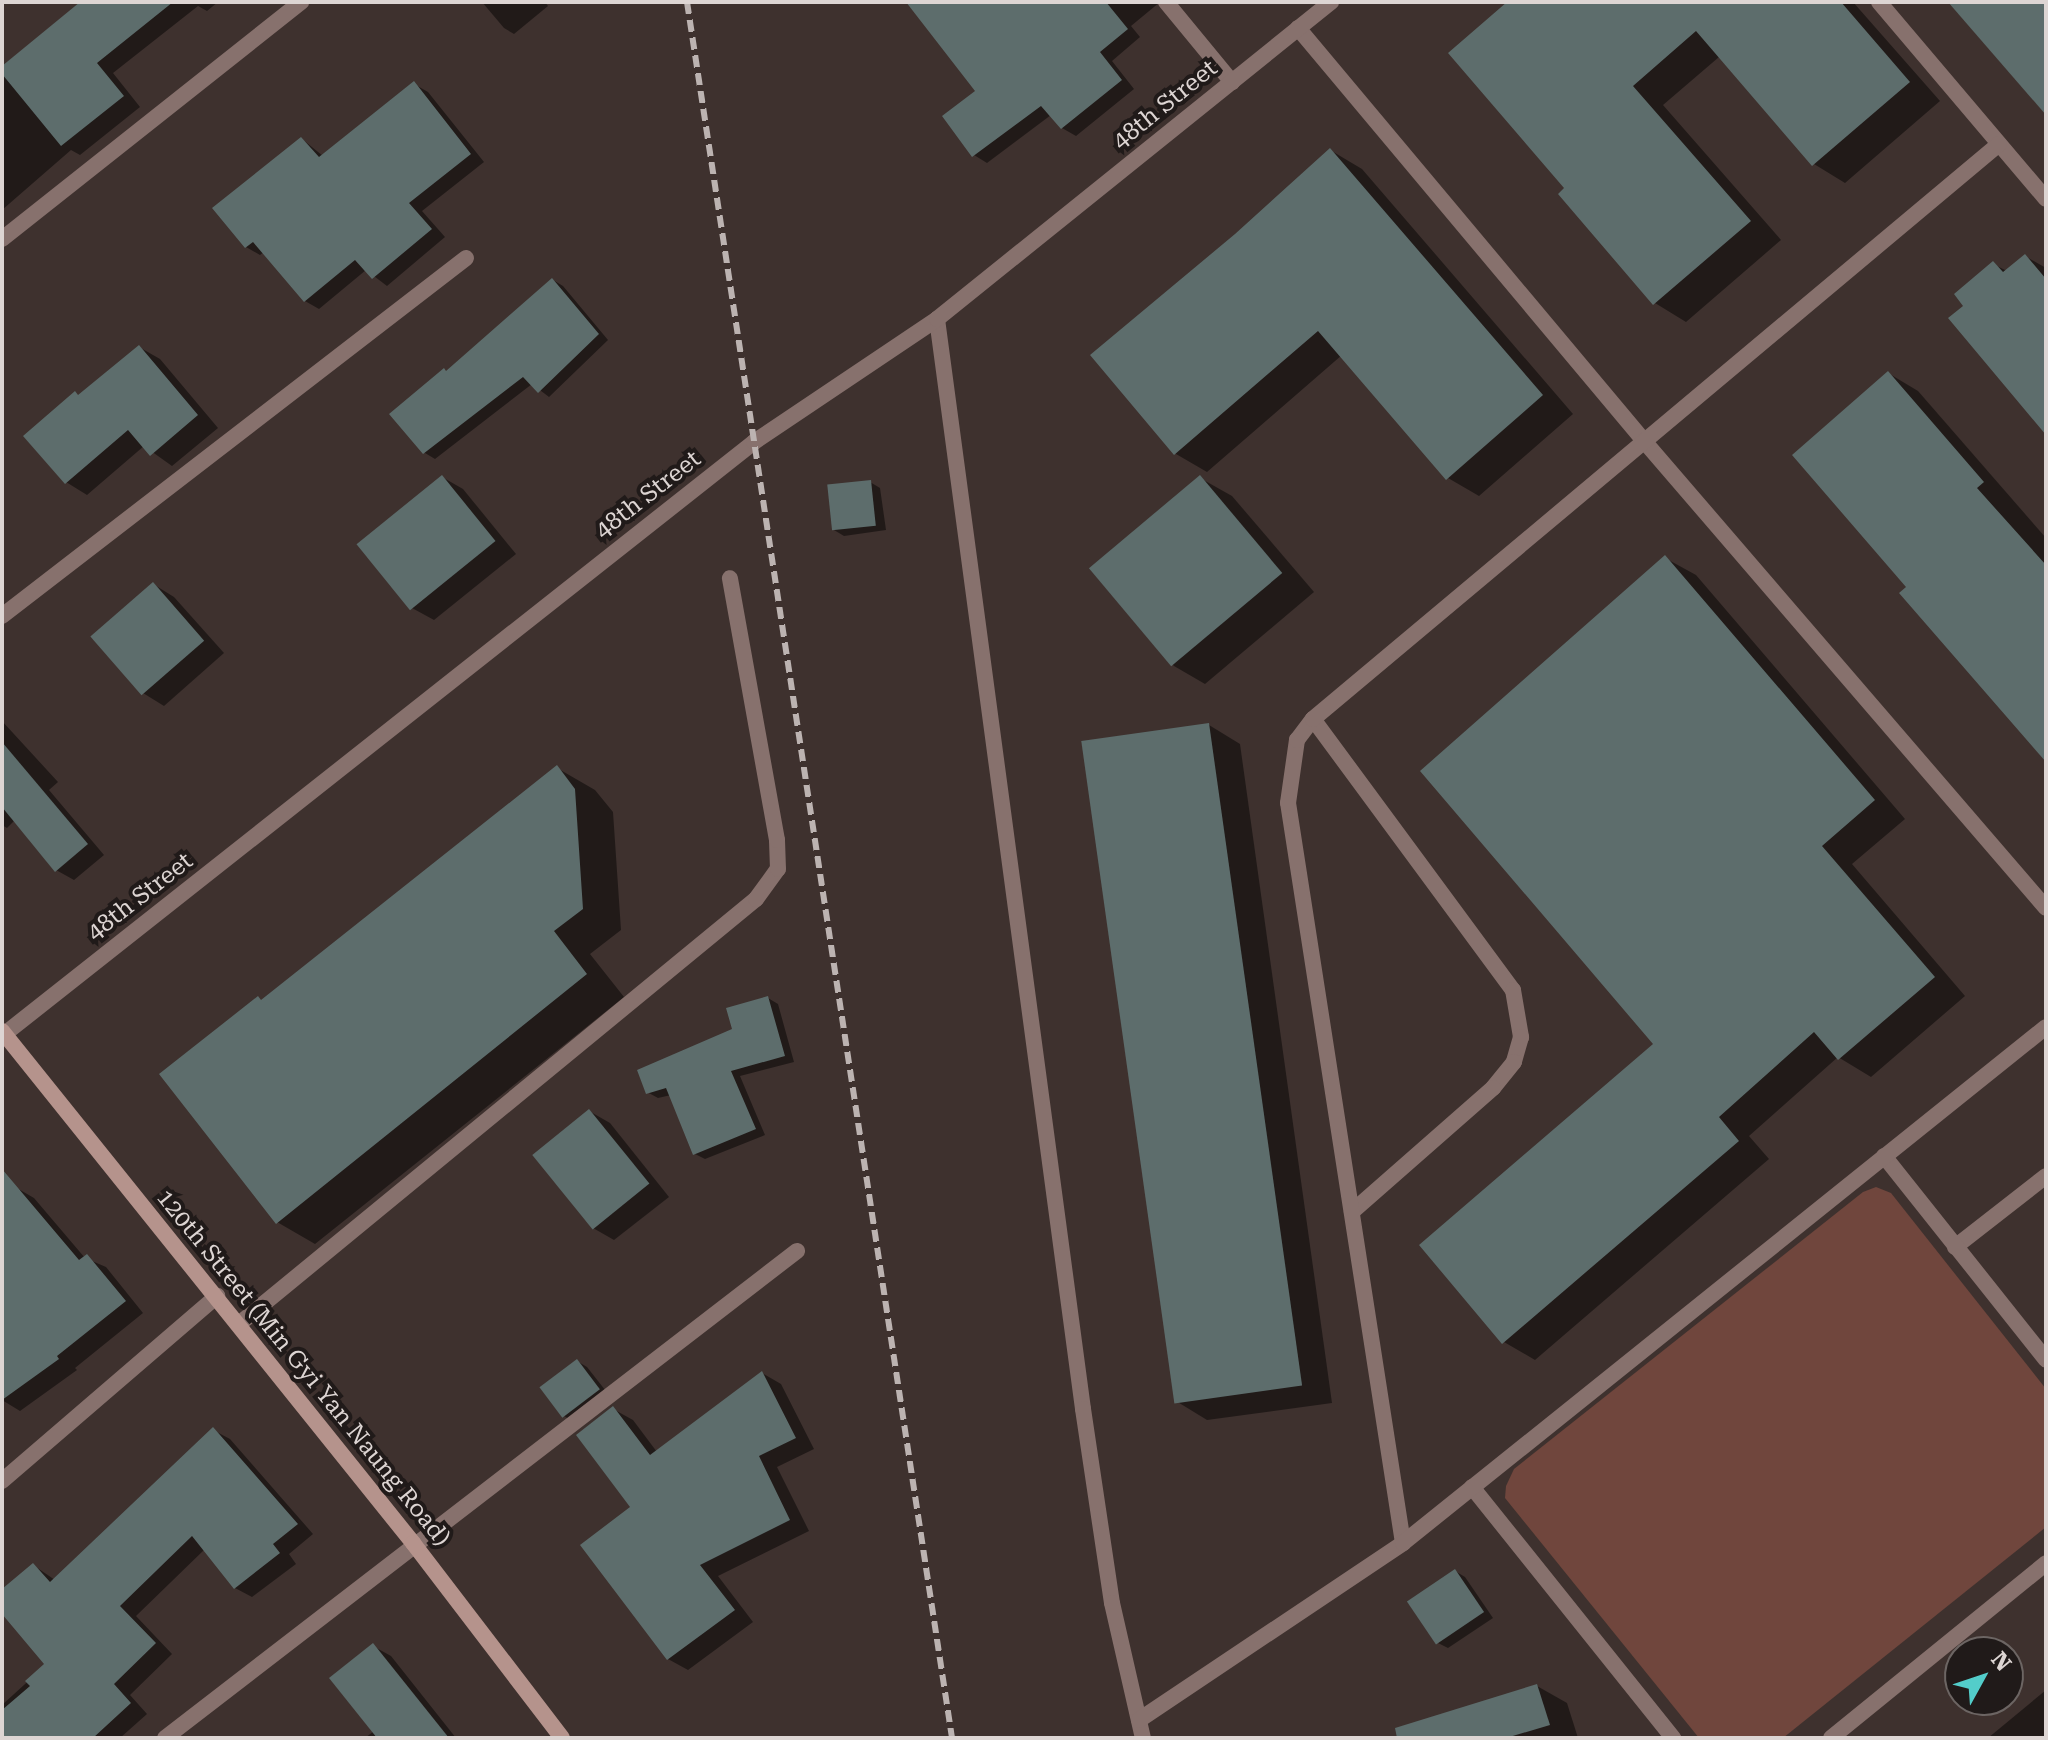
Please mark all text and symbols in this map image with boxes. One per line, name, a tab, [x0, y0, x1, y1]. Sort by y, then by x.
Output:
street label: 48th Street	[1107, 54, 1223, 156]
street label: 48th Street	[589, 445, 707, 545]
street label: 48th Street	[81, 847, 199, 947]
street label: 120th Street (Min Gyi Yan Naung Road)	[150, 1184, 456, 1552]
north arrow	[1944, 1636, 2024, 1716]
text: N	[1986, 1647, 2016, 1676]

